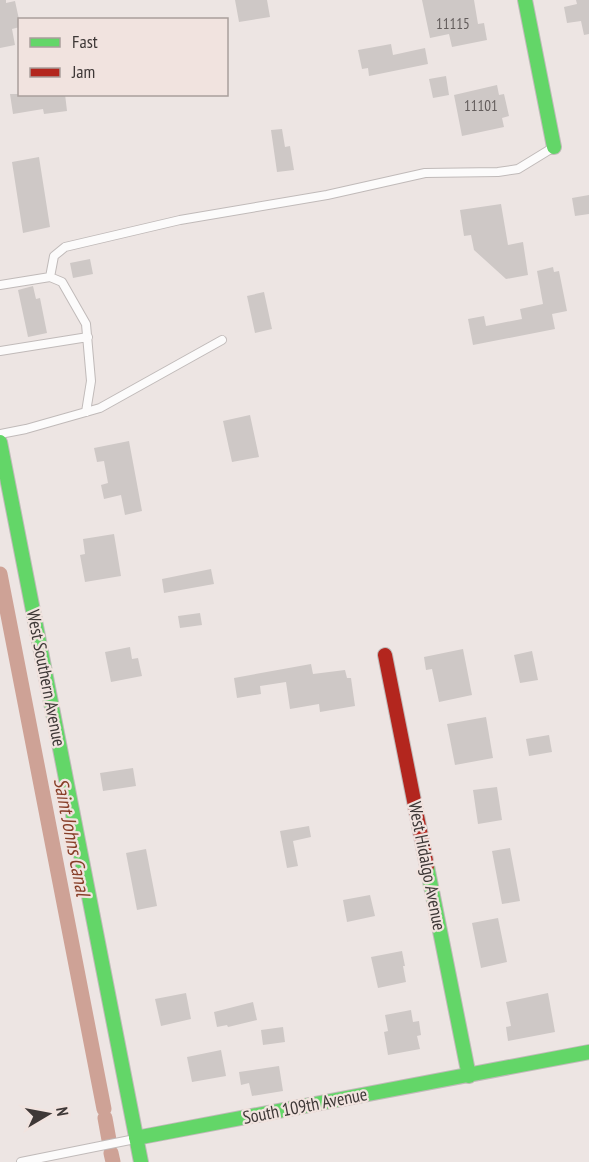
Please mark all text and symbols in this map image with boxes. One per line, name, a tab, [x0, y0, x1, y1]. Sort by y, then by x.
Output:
house number: 11115	[436, 14, 470, 33]
legend	[18, 18, 228, 96]
text: Fast	[72, 30, 98, 53]
text: Jam	[71, 60, 95, 83]
house number: 11101	[464, 96, 498, 115]
street label: West Southern Avenue	[22, 607, 71, 748]
water label: Saint Johns Canal	[48, 776, 97, 901]
street label: West Hidalgo Avenue	[404, 799, 451, 932]
street label: South 109th Avenue	[241, 1082, 369, 1129]
north arrow	[18, 1084, 78, 1144]
text: N	[52, 1105, 73, 1117]

